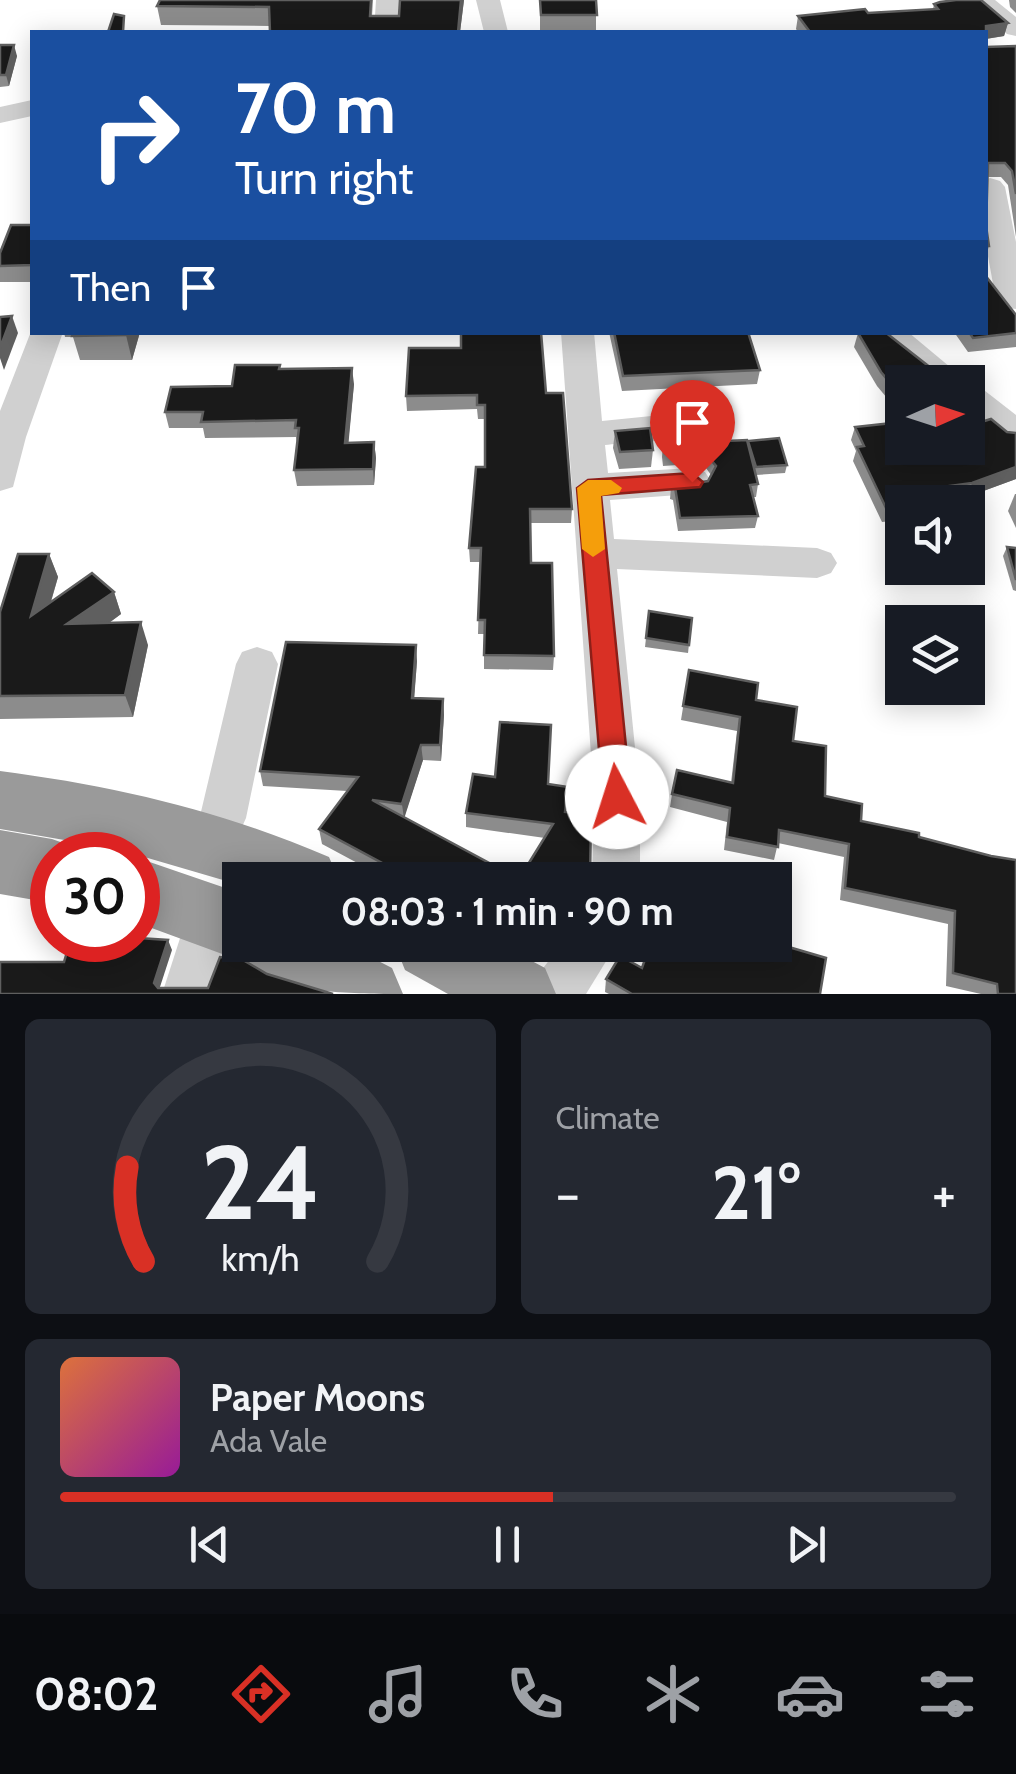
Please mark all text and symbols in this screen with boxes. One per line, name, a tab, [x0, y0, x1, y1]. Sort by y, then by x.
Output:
text: 70 m	[235, 65, 396, 151]
icon: right	[70, 70, 200, 200]
text: Turn right	[235, 151, 414, 205]
icon: arrive	[171, 260, 226, 315]
text: Then	[70, 264, 151, 311]
north arrow	[885, 365, 985, 465]
map controls	[885, 365, 985, 705]
pin	[650, 380, 735, 483]
icon: arrive	[665, 395, 720, 450]
button: sound	[885, 485, 985, 585]
button: layers	[885, 605, 985, 705]
position arrow	[565, 745, 669, 849]
speed limit sign: 30	[30, 832, 160, 962]
text: 08:03 · 1 min · 90 m	[341, 888, 673, 935]
text: Climate	[556, 1098, 660, 1137]
text: 24	[200, 1119, 320, 1245]
text: 21°	[711, 1147, 800, 1238]
text: −	[556, 1160, 580, 1227]
text: +	[932, 1160, 956, 1227]
text: km/h	[221, 1237, 299, 1280]
text: Paper Moons	[210, 1374, 425, 1421]
text: Ada Vale	[210, 1421, 327, 1460]
icon: previous	[182, 1517, 237, 1572]
icon: pause	[480, 1517, 535, 1572]
icon: next	[779, 1517, 834, 1572]
icon: directions	[226, 1659, 296, 1729]
icon: music	[363, 1659, 433, 1729]
icon: phone	[500, 1659, 570, 1729]
icon: climate	[638, 1659, 708, 1729]
icon: car	[775, 1659, 845, 1729]
icon: filters	[912, 1659, 982, 1729]
text: 08:02	[34, 1667, 158, 1721]

